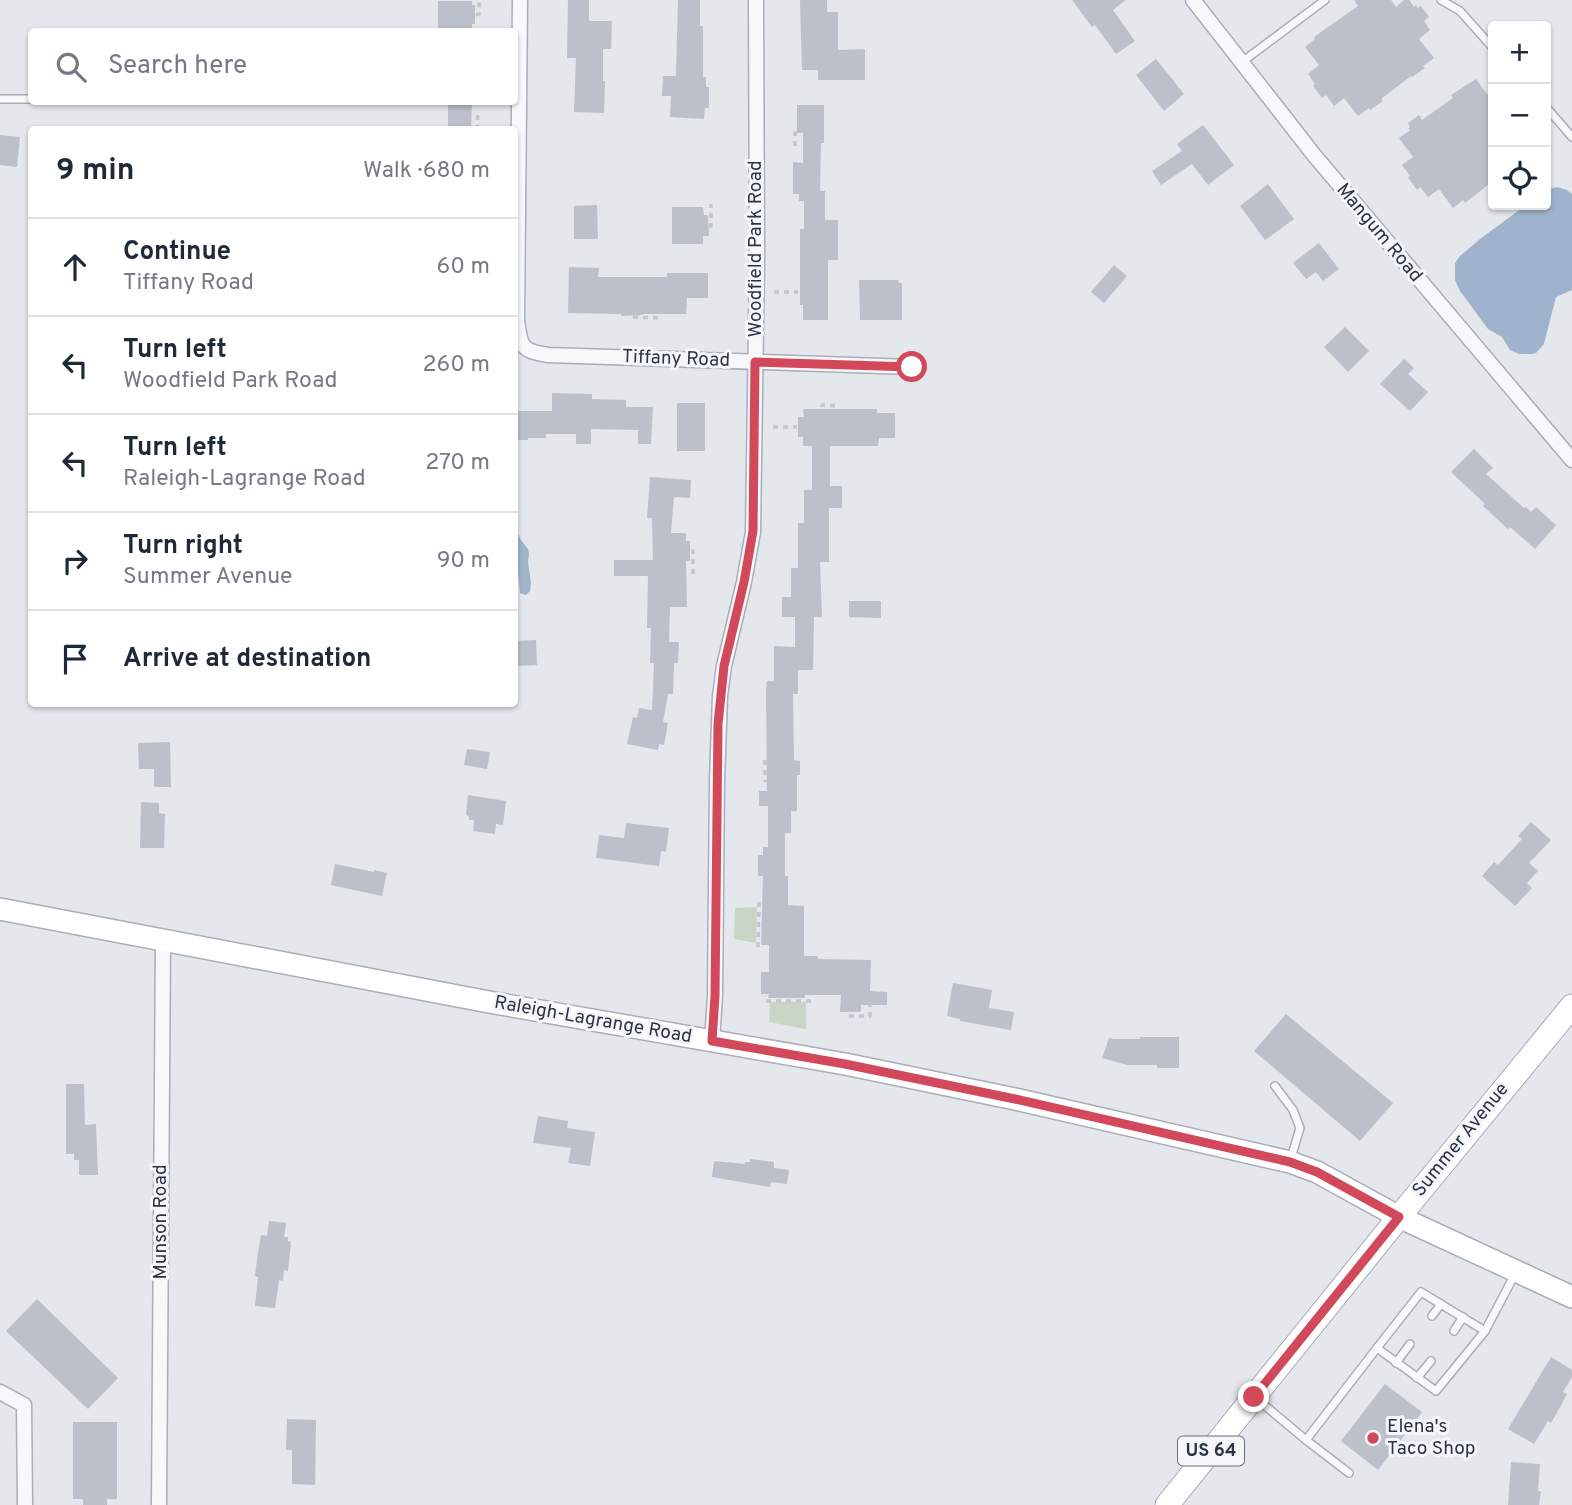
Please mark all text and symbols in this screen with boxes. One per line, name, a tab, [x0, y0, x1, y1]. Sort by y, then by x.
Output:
map controls	[1488, 21, 1551, 210]
button: +	[1488, 21, 1551, 84]
search box	[28, 28, 518, 105]
icon: search	[52, 48, 90, 86]
text: Search here	[108, 50, 247, 83]
button: −	[1488, 84, 1551, 147]
button: locate	[1488, 147, 1551, 210]
text: 9 min	[56, 153, 134, 190]
text: Walk · 680 m	[363, 157, 490, 186]
street label: Woodfield Park Road	[744, 160, 768, 338]
street label: Mangum Road	[1331, 179, 1427, 287]
text: Continue	[123, 236, 231, 269]
icon: ahead	[56, 248, 94, 286]
text: 60 m	[437, 253, 490, 282]
text: Tiffany Road	[123, 269, 254, 298]
text: Turn left	[123, 334, 227, 367]
street label: Tiffany Road	[622, 345, 730, 373]
icon: left	[56, 346, 94, 384]
text: 260 m	[423, 351, 490, 380]
route start	[896, 351, 927, 382]
text: Woodfield Park Road	[123, 367, 338, 396]
text: Turn left	[123, 432, 227, 465]
icon: left	[56, 444, 94, 482]
text: 270 m	[425, 449, 490, 478]
text: Raleigh-Lagrange Road	[123, 465, 366, 494]
text: Turn right	[123, 530, 243, 563]
icon: right	[56, 542, 94, 580]
text: 90 m	[437, 547, 490, 576]
text: Summer Avenue	[123, 563, 292, 592]
icon: arrive	[56, 640, 94, 678]
text: Arrive at destination	[123, 643, 371, 676]
street label: Raleigh-Lagrange Road	[492, 991, 694, 1049]
street label: Summer Avenue	[1408, 1078, 1514, 1202]
street label: Munson Road	[149, 1164, 173, 1280]
route end	[1238, 1381, 1269, 1412]
place label: Elena's Taco Shop	[1387, 1415, 1475, 1461]
marker: Elena's Taco Shop	[1365, 1430, 1381, 1446]
road number: US 64	[1178, 1436, 1244, 1466]

